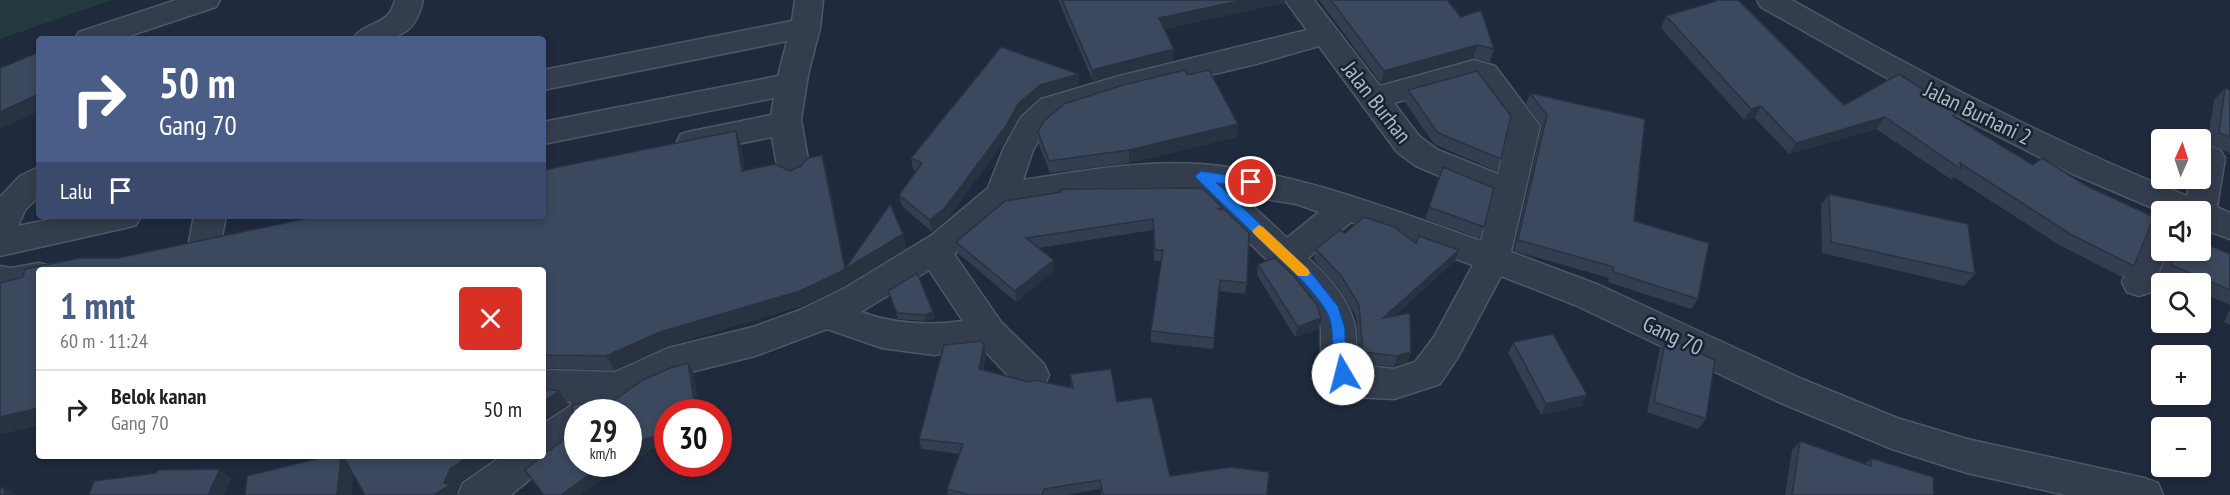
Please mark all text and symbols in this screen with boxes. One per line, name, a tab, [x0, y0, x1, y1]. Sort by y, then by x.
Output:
text: 50 m	[159, 55, 236, 110]
street label: Jalan Burhan	[1336, 55, 1418, 149]
icon: right	[60, 60, 138, 138]
street label: Jalan Burhani 2	[1919, 75, 2036, 151]
text: Gang 70	[159, 108, 237, 142]
north arrow	[2151, 129, 2211, 189]
map controls	[2151, 129, 2211, 477]
pin	[1225, 156, 1276, 207]
icon: arrive	[1234, 165, 1267, 198]
icon: arrive	[104, 174, 137, 207]
text: Lalu	[60, 177, 92, 205]
button: sound	[2151, 201, 2211, 261]
button: search	[2151, 273, 2211, 333]
text: 1 mnt	[60, 282, 135, 329]
button: close	[459, 287, 522, 350]
street label: Gang 70	[1638, 309, 1708, 361]
text: 60 m · 11:24	[60, 328, 148, 354]
position arrow	[1311, 342, 1375, 406]
button: +	[2151, 345, 2211, 405]
text: Belok kanan	[111, 382, 206, 410]
icon: right	[60, 393, 93, 426]
text: 50 m	[483, 395, 522, 423]
speed limit sign: 30	[654, 399, 732, 477]
text: Gang 70	[111, 410, 169, 436]
text: 29	[589, 411, 617, 450]
button: −	[2151, 417, 2211, 477]
text: km/h	[590, 444, 616, 463]

